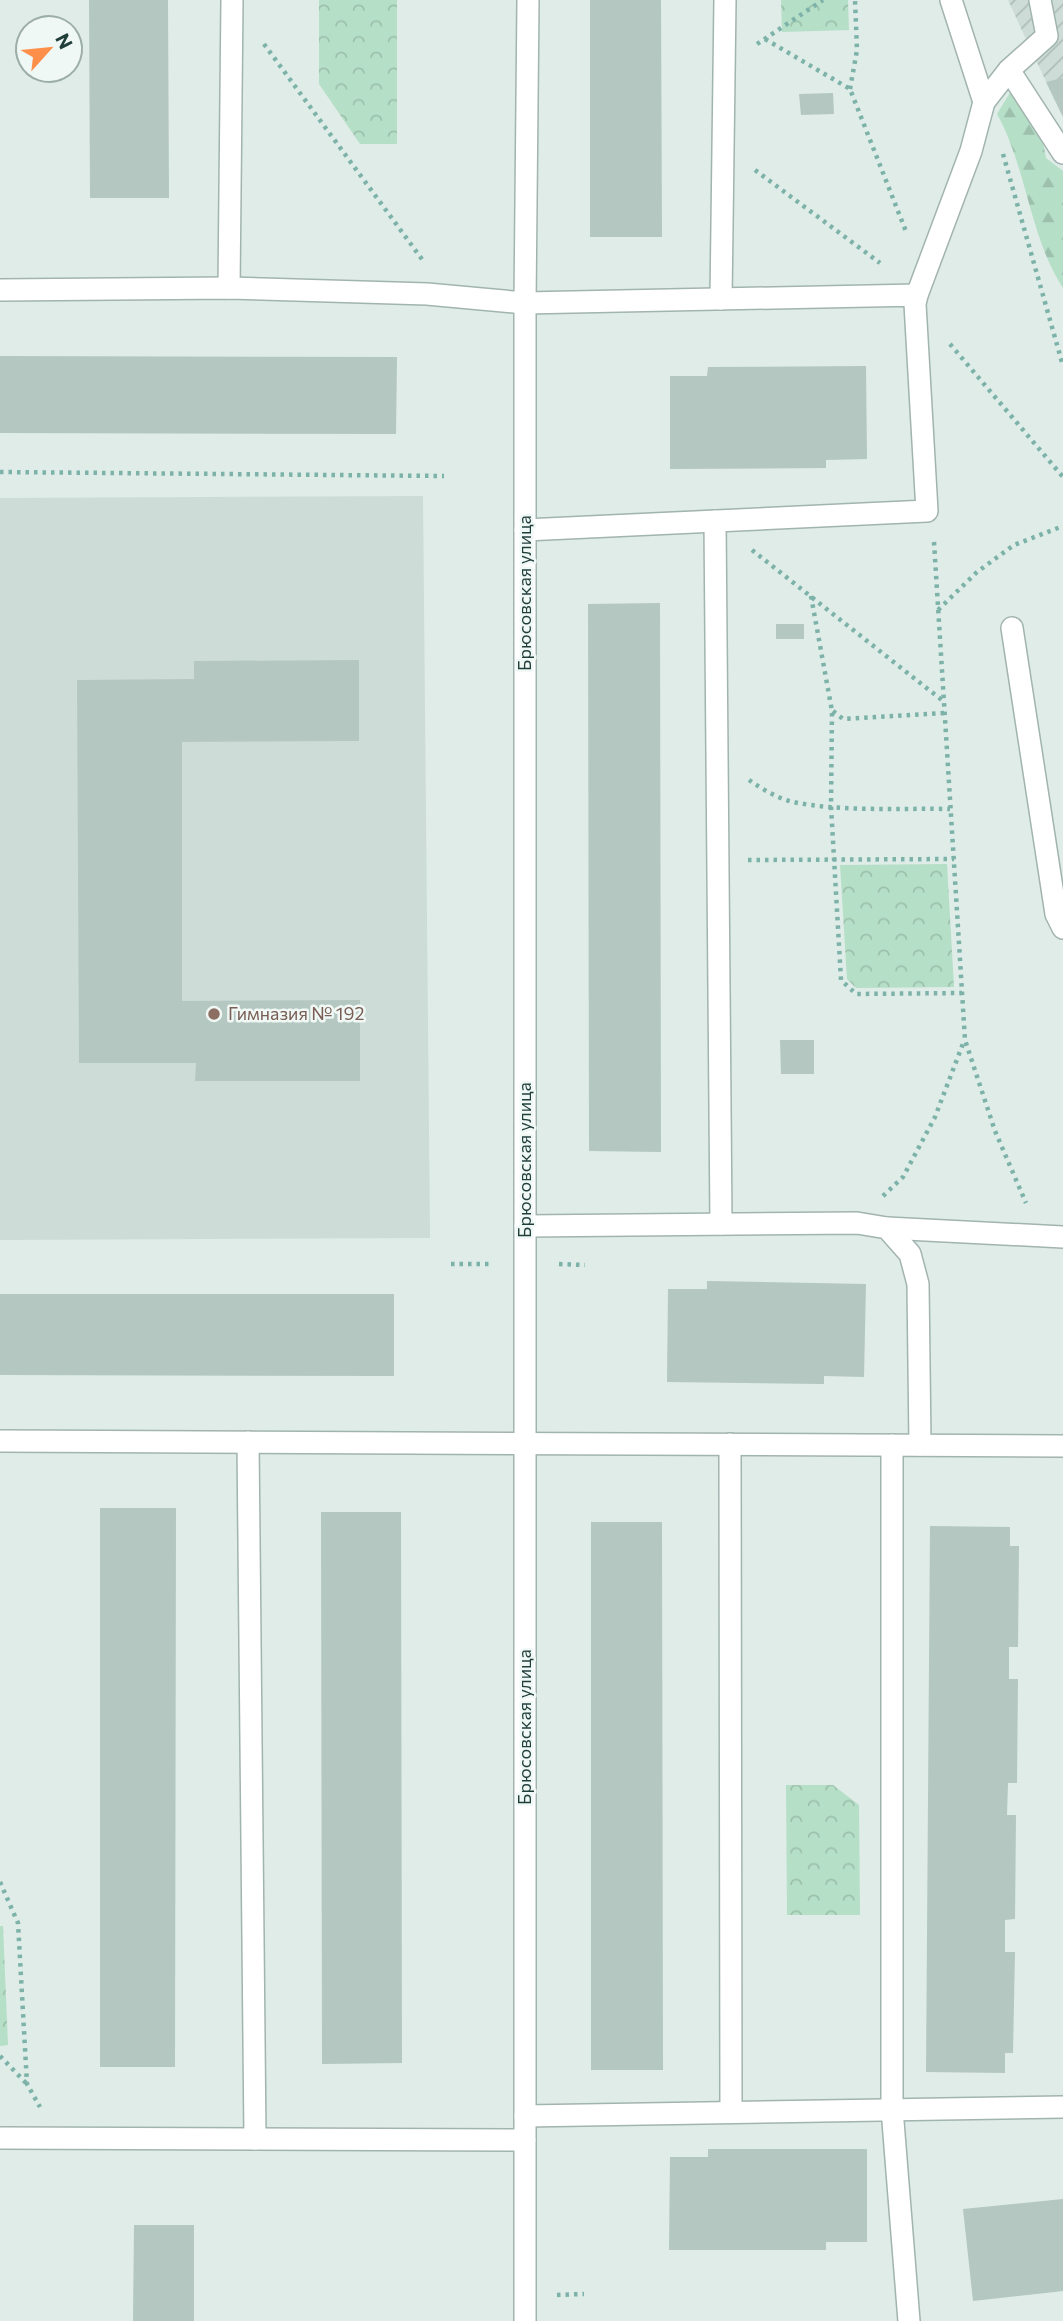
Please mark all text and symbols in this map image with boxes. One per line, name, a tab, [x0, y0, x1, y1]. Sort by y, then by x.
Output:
north arrow	[14, 14, 84, 84]
text: N	[51, 29, 78, 53]
street label: Брюсовская улица	[513, 515, 535, 671]
place label: Гимназия № 192	[228, 1002, 364, 1024]
marker: Гимназия № 192	[206, 1006, 222, 1022]
street label: Брюсовская улица	[513, 1082, 535, 1238]
street label: Брюсовская улица	[513, 1649, 535, 1805]

